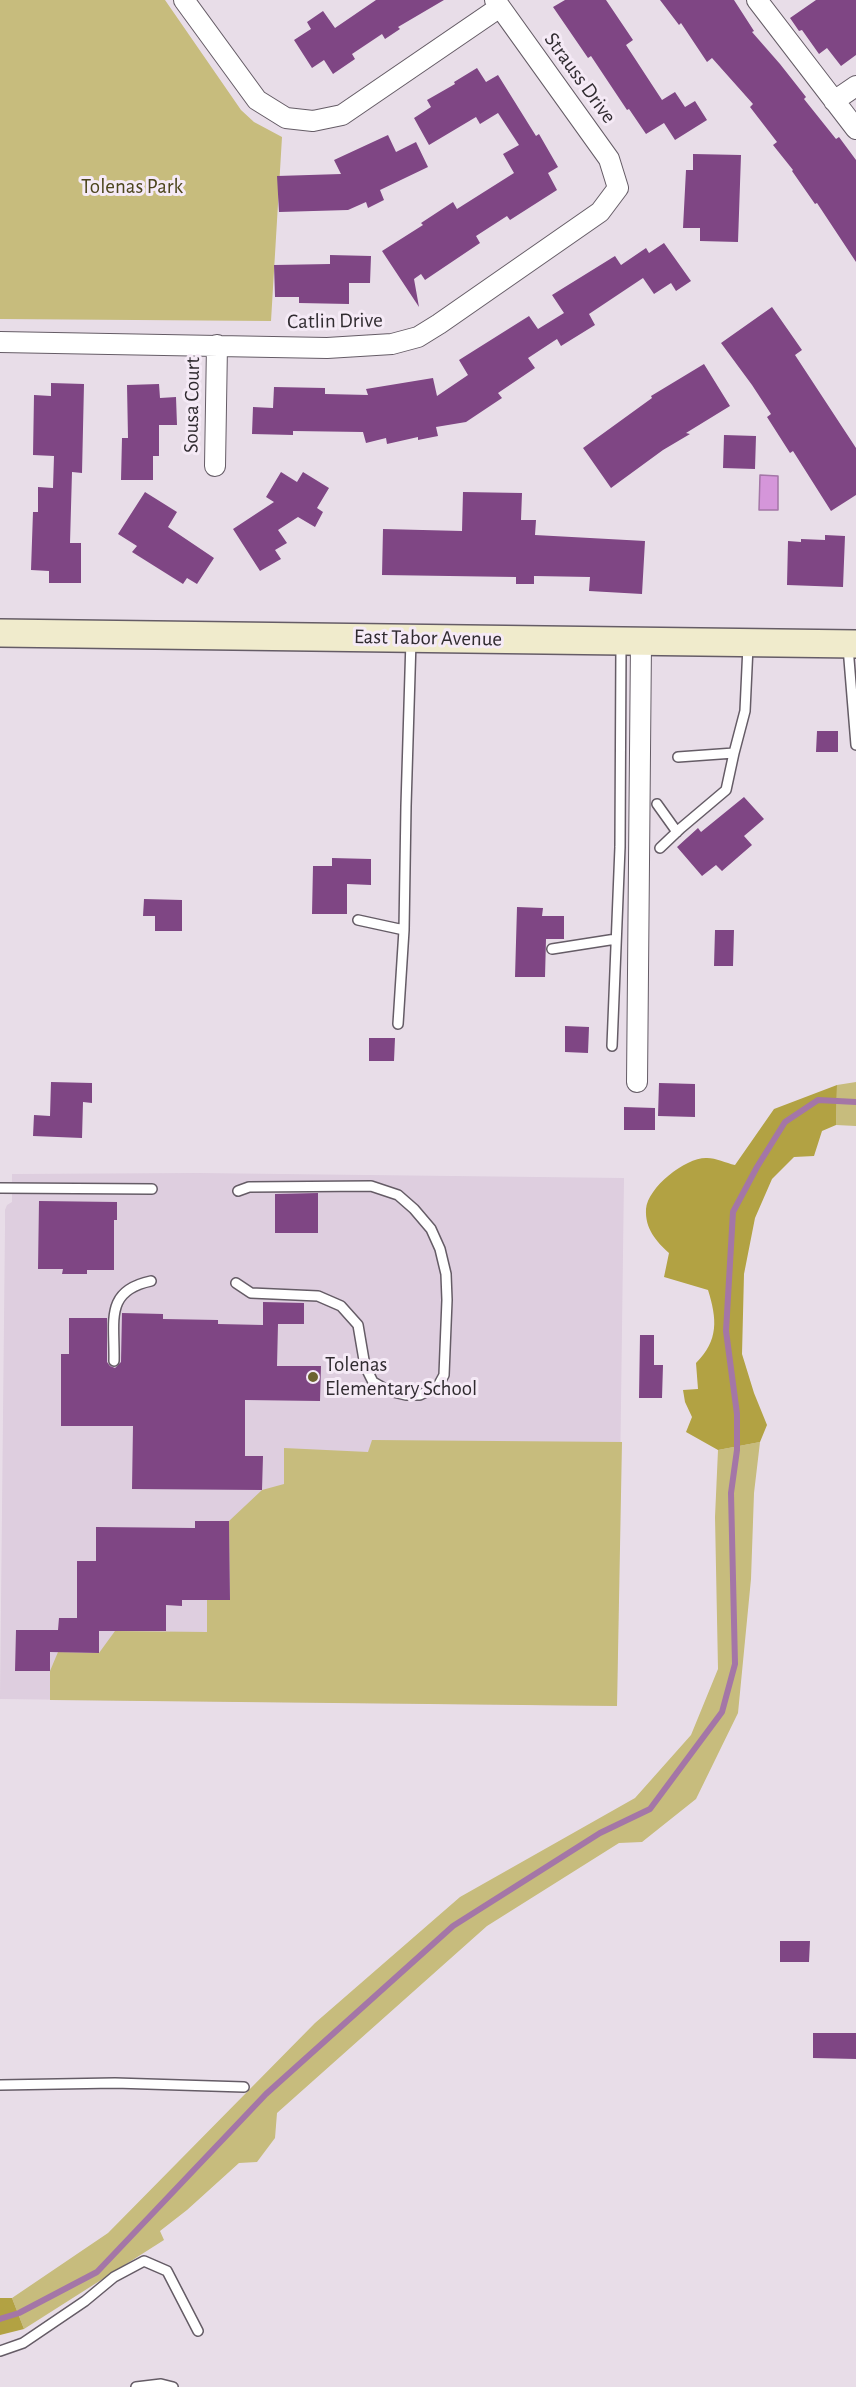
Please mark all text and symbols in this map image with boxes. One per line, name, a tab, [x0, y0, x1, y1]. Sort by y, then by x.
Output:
street label: Strauss Drive	[539, 28, 621, 128]
park label: Tolenas Park	[81, 174, 183, 200]
street label: Catlin Drive	[287, 308, 383, 334]
street label: Sousa Court	[179, 357, 205, 453]
street label: East Tabor Avenue	[354, 624, 502, 652]
place label: Tolenas Elementary School	[325, 1352, 477, 1402]
marker: Tolenas Elementary School	[306, 1370, 320, 1384]

